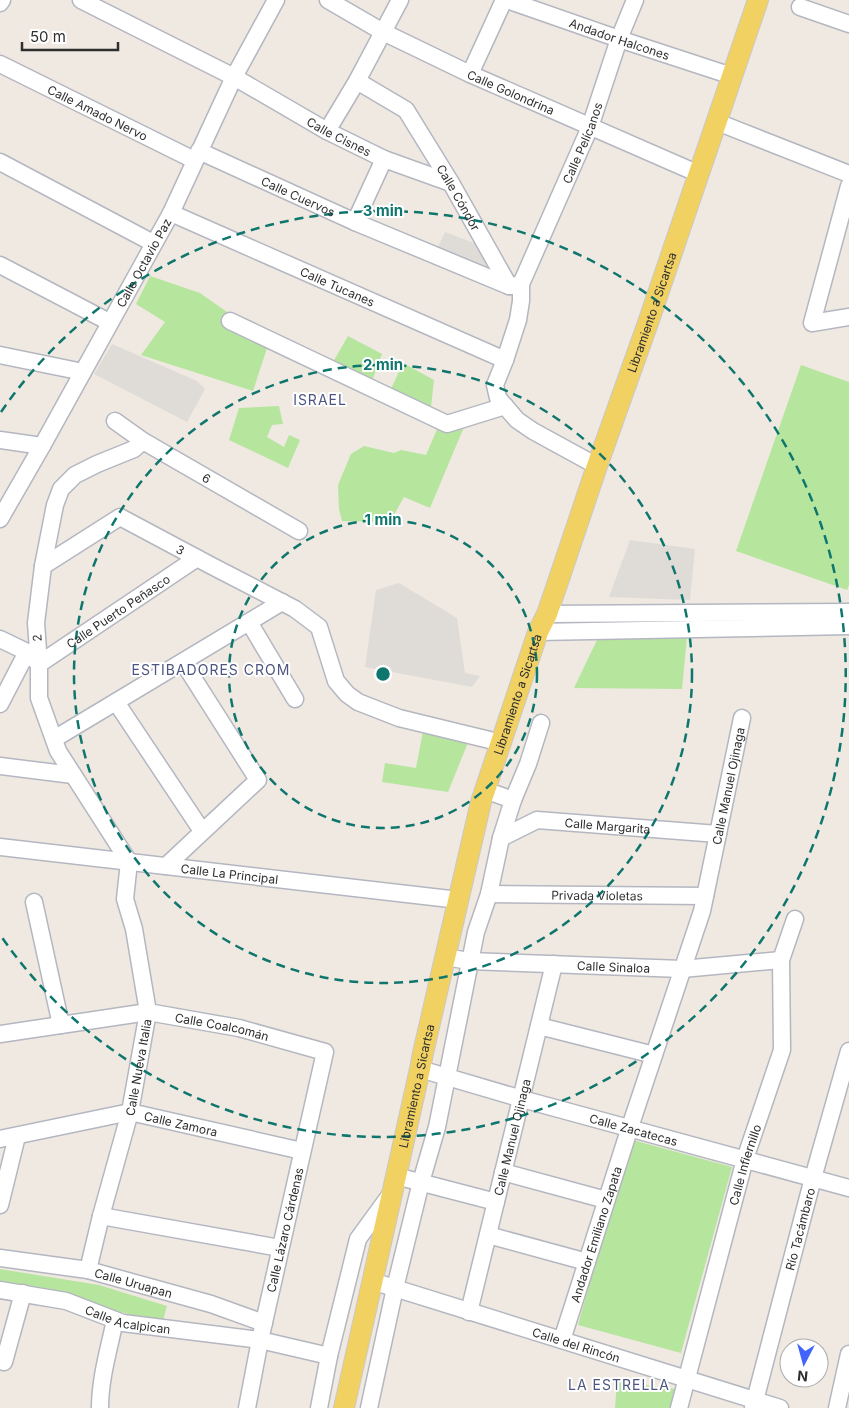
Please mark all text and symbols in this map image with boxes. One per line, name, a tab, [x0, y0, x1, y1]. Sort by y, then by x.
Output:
street label: Andador Halcones	[567, 15, 672, 63]
scale bar	[22, 20, 119, 52]
text: 50 m	[30, 27, 66, 46]
street label: Calle Golondrina	[465, 66, 557, 118]
street label: Calle Amado Nervo	[45, 81, 150, 143]
street label: Calle Pelícanos	[559, 100, 605, 186]
street label: Calle Cisnes	[304, 114, 374, 159]
street label: Calle Cóndor	[434, 162, 484, 233]
street label: Calle Cuervos	[259, 173, 337, 219]
text: 3 min	[363, 201, 403, 220]
street label: Calle Octavio Paz	[113, 215, 174, 310]
street label: Libramiento a Sicartsa	[623, 250, 679, 374]
street label: Calle Tucanes	[298, 263, 377, 309]
text: 2 min	[363, 355, 403, 374]
district label: ISRAEL	[293, 391, 347, 408]
street label: 6	[200, 469, 214, 486]
text: 1 min	[364, 510, 402, 529]
street label: 3	[174, 541, 187, 558]
street label: Calle Puerto Peñasco	[63, 571, 173, 651]
street label: Libramiento a Sicartsa	[490, 632, 544, 756]
street label: 2	[29, 634, 45, 642]
district label: ESTIBADORES CROM	[132, 661, 290, 678]
centre of rings	[374, 665, 392, 683]
street label: Calle Manuel Ojinaga	[708, 726, 747, 846]
street label: Calle Margarita	[564, 815, 651, 836]
street label: Calle La Principal	[180, 860, 279, 887]
street label: Privada Violetas	[551, 887, 643, 903]
street label: Calle Sinaloa	[577, 958, 650, 975]
street label: Calle Coalcomán	[174, 1009, 271, 1044]
street label: Calle Nueva Italia	[122, 1018, 154, 1117]
street label: Libramiento a Sicartsa	[395, 1023, 437, 1149]
street label: Calle Manuel Ojinaga	[490, 1077, 533, 1197]
street label: Calle Zamora	[143, 1108, 219, 1139]
street label: Calle Zacatecas	[588, 1110, 679, 1149]
street label: Calle Infiernillo	[726, 1122, 764, 1207]
street label: Andador Emiliano Zapata	[567, 1164, 625, 1304]
street label: Calle Lázaro Cárdenas	[263, 1166, 307, 1294]
street label: Río Tacámbaro	[782, 1186, 818, 1272]
street label: Calle Uruapan	[93, 1265, 174, 1301]
street label: Calle Acalpican	[83, 1302, 171, 1336]
street label: Calle del Rincón	[531, 1324, 622, 1365]
north arrow	[779, 1338, 829, 1388]
text: N	[796, 1367, 809, 1385]
district label: LA ESTRELLA	[568, 1376, 670, 1393]

